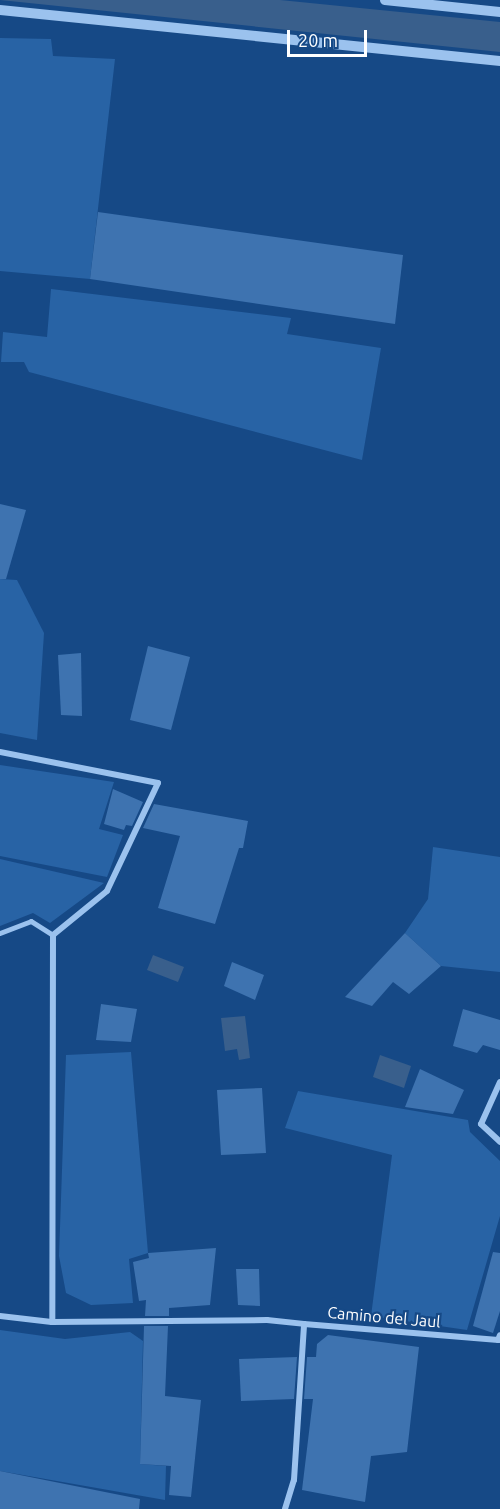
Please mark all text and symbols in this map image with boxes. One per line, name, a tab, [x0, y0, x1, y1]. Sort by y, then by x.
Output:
scale bar	[290, 18, 370, 56]
text: 20 m	[298, 30, 338, 50]
street label: Camino del Jaul	[327, 1302, 441, 1332]

